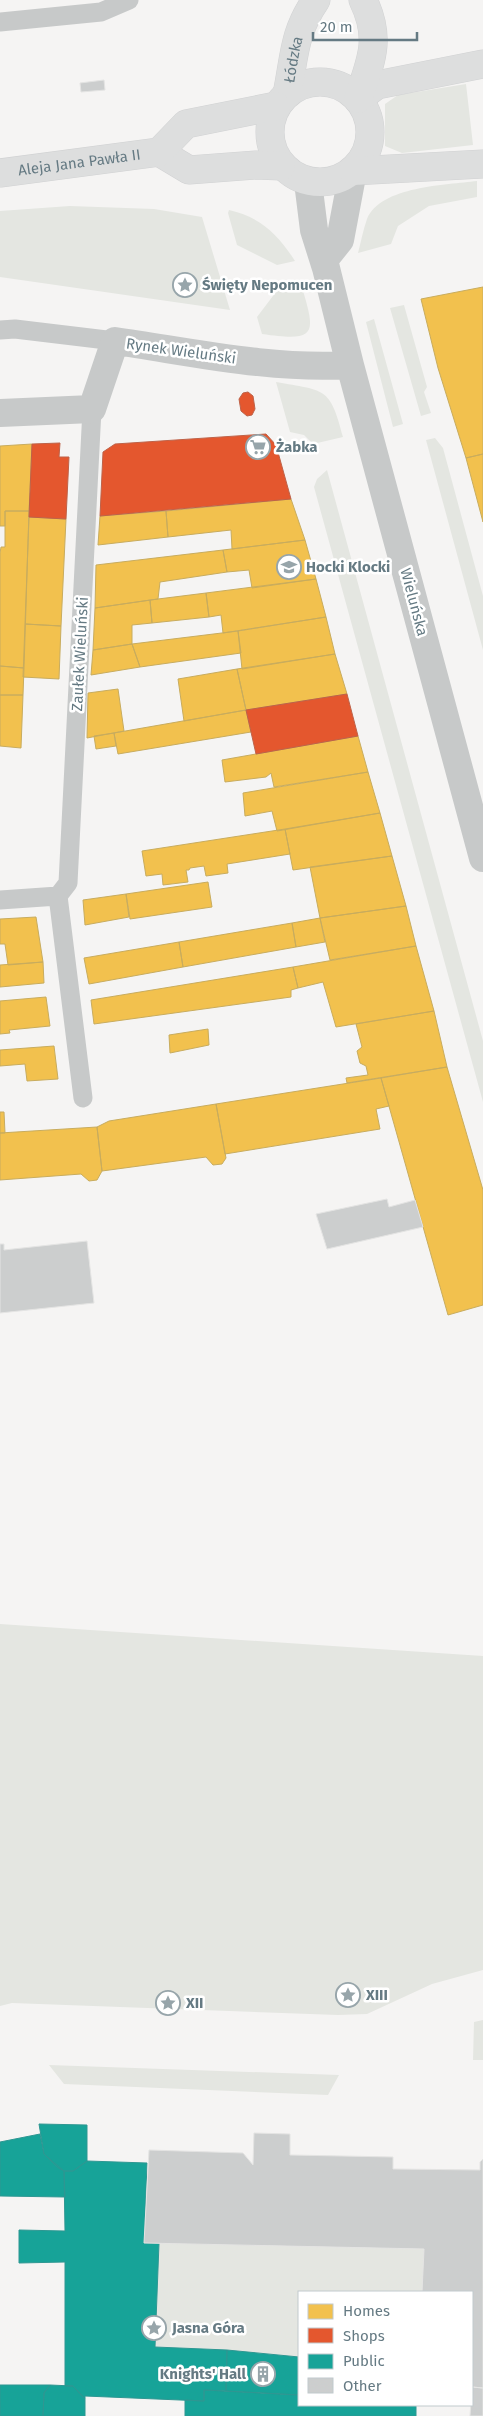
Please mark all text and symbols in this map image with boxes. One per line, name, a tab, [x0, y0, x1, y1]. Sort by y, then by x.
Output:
scale bar	[313, 10, 417, 42]
text: 20 m	[320, 18, 353, 36]
street label: Łódzka	[280, 34, 307, 84]
street label: Aleja Jana Pawła II	[17, 146, 142, 180]
place icon: Święty Nepomucen	[172, 272, 198, 298]
place label: Święty Nepomucen	[202, 276, 332, 294]
street label: Rynek Wieluński	[125, 334, 237, 368]
supermarket icon: Żabka	[245, 434, 271, 460]
place label: Żabka	[276, 438, 317, 456]
school or university icon: Hocki Klocki	[276, 554, 302, 580]
place label: Hocki Klocki	[306, 558, 390, 576]
street label: Wieluńska	[396, 566, 432, 638]
street label: Zaułek Wieluński	[68, 596, 92, 712]
place icon: XIII	[335, 1982, 361, 2008]
place label: XIII	[365, 1986, 388, 2004]
place icon: XII	[155, 1990, 181, 2016]
place label: XII	[185, 1994, 204, 2012]
legend	[298, 2291, 473, 2406]
text: Homes	[343, 2302, 390, 2320]
place icon: Jasna Góra	[141, 2315, 167, 2341]
place label: Jasna Góra	[171, 2319, 245, 2337]
text: Shops	[343, 2327, 385, 2345]
text: Public	[343, 2352, 385, 2370]
building icon: Knights' Hall	[250, 2361, 276, 2387]
place label: Knights' Hall	[160, 2365, 247, 2383]
text: Other	[343, 2377, 382, 2395]

